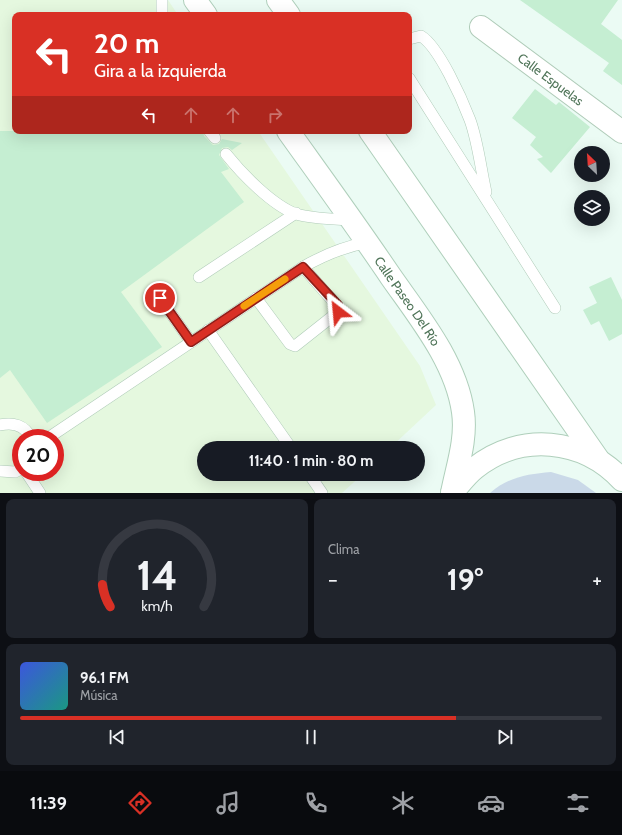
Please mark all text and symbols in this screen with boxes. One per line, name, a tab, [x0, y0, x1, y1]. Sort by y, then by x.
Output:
text: 20 m	[94, 26, 159, 60]
icon: left	[28, 28, 80, 80]
street label: Calle Espuelas	[515, 49, 587, 109]
text: Gira a la izquierda	[94, 60, 226, 82]
icon: left	[138, 104, 160, 126]
icon: ahead	[180, 104, 202, 126]
icon: ahead	[222, 104, 244, 126]
icon: right	[264, 104, 286, 126]
north arrow	[574, 146, 610, 182]
map controls	[574, 146, 610, 226]
button: layers	[574, 190, 610, 226]
street label: Calle Paseo Del Río	[371, 253, 444, 349]
pin	[143, 281, 177, 315]
icon: arrive	[149, 287, 171, 309]
position arrow	[317, 291, 359, 333]
speed limit sign: 20	[12, 429, 64, 481]
text: 11:40 · 1 min · 80 m	[249, 452, 373, 470]
text: Clima	[328, 541, 359, 557]
text: 14	[136, 549, 178, 599]
text: 19°	[447, 561, 483, 598]
text: −	[328, 566, 338, 593]
text: +	[592, 566, 602, 593]
text: km/h	[141, 596, 173, 614]
text: 96.1 FM	[80, 669, 129, 687]
text: Música	[80, 687, 118, 703]
icon: previous	[106, 726, 128, 748]
icon: pause	[300, 726, 322, 748]
icon: next	[494, 726, 516, 748]
icon: directions	[126, 789, 154, 817]
icon: music	[214, 789, 242, 817]
icon: phone	[302, 789, 330, 817]
icon: climate	[389, 789, 417, 817]
icon: car	[477, 789, 505, 817]
icon: filters	[564, 789, 592, 817]
text: 11:39	[30, 792, 67, 814]

